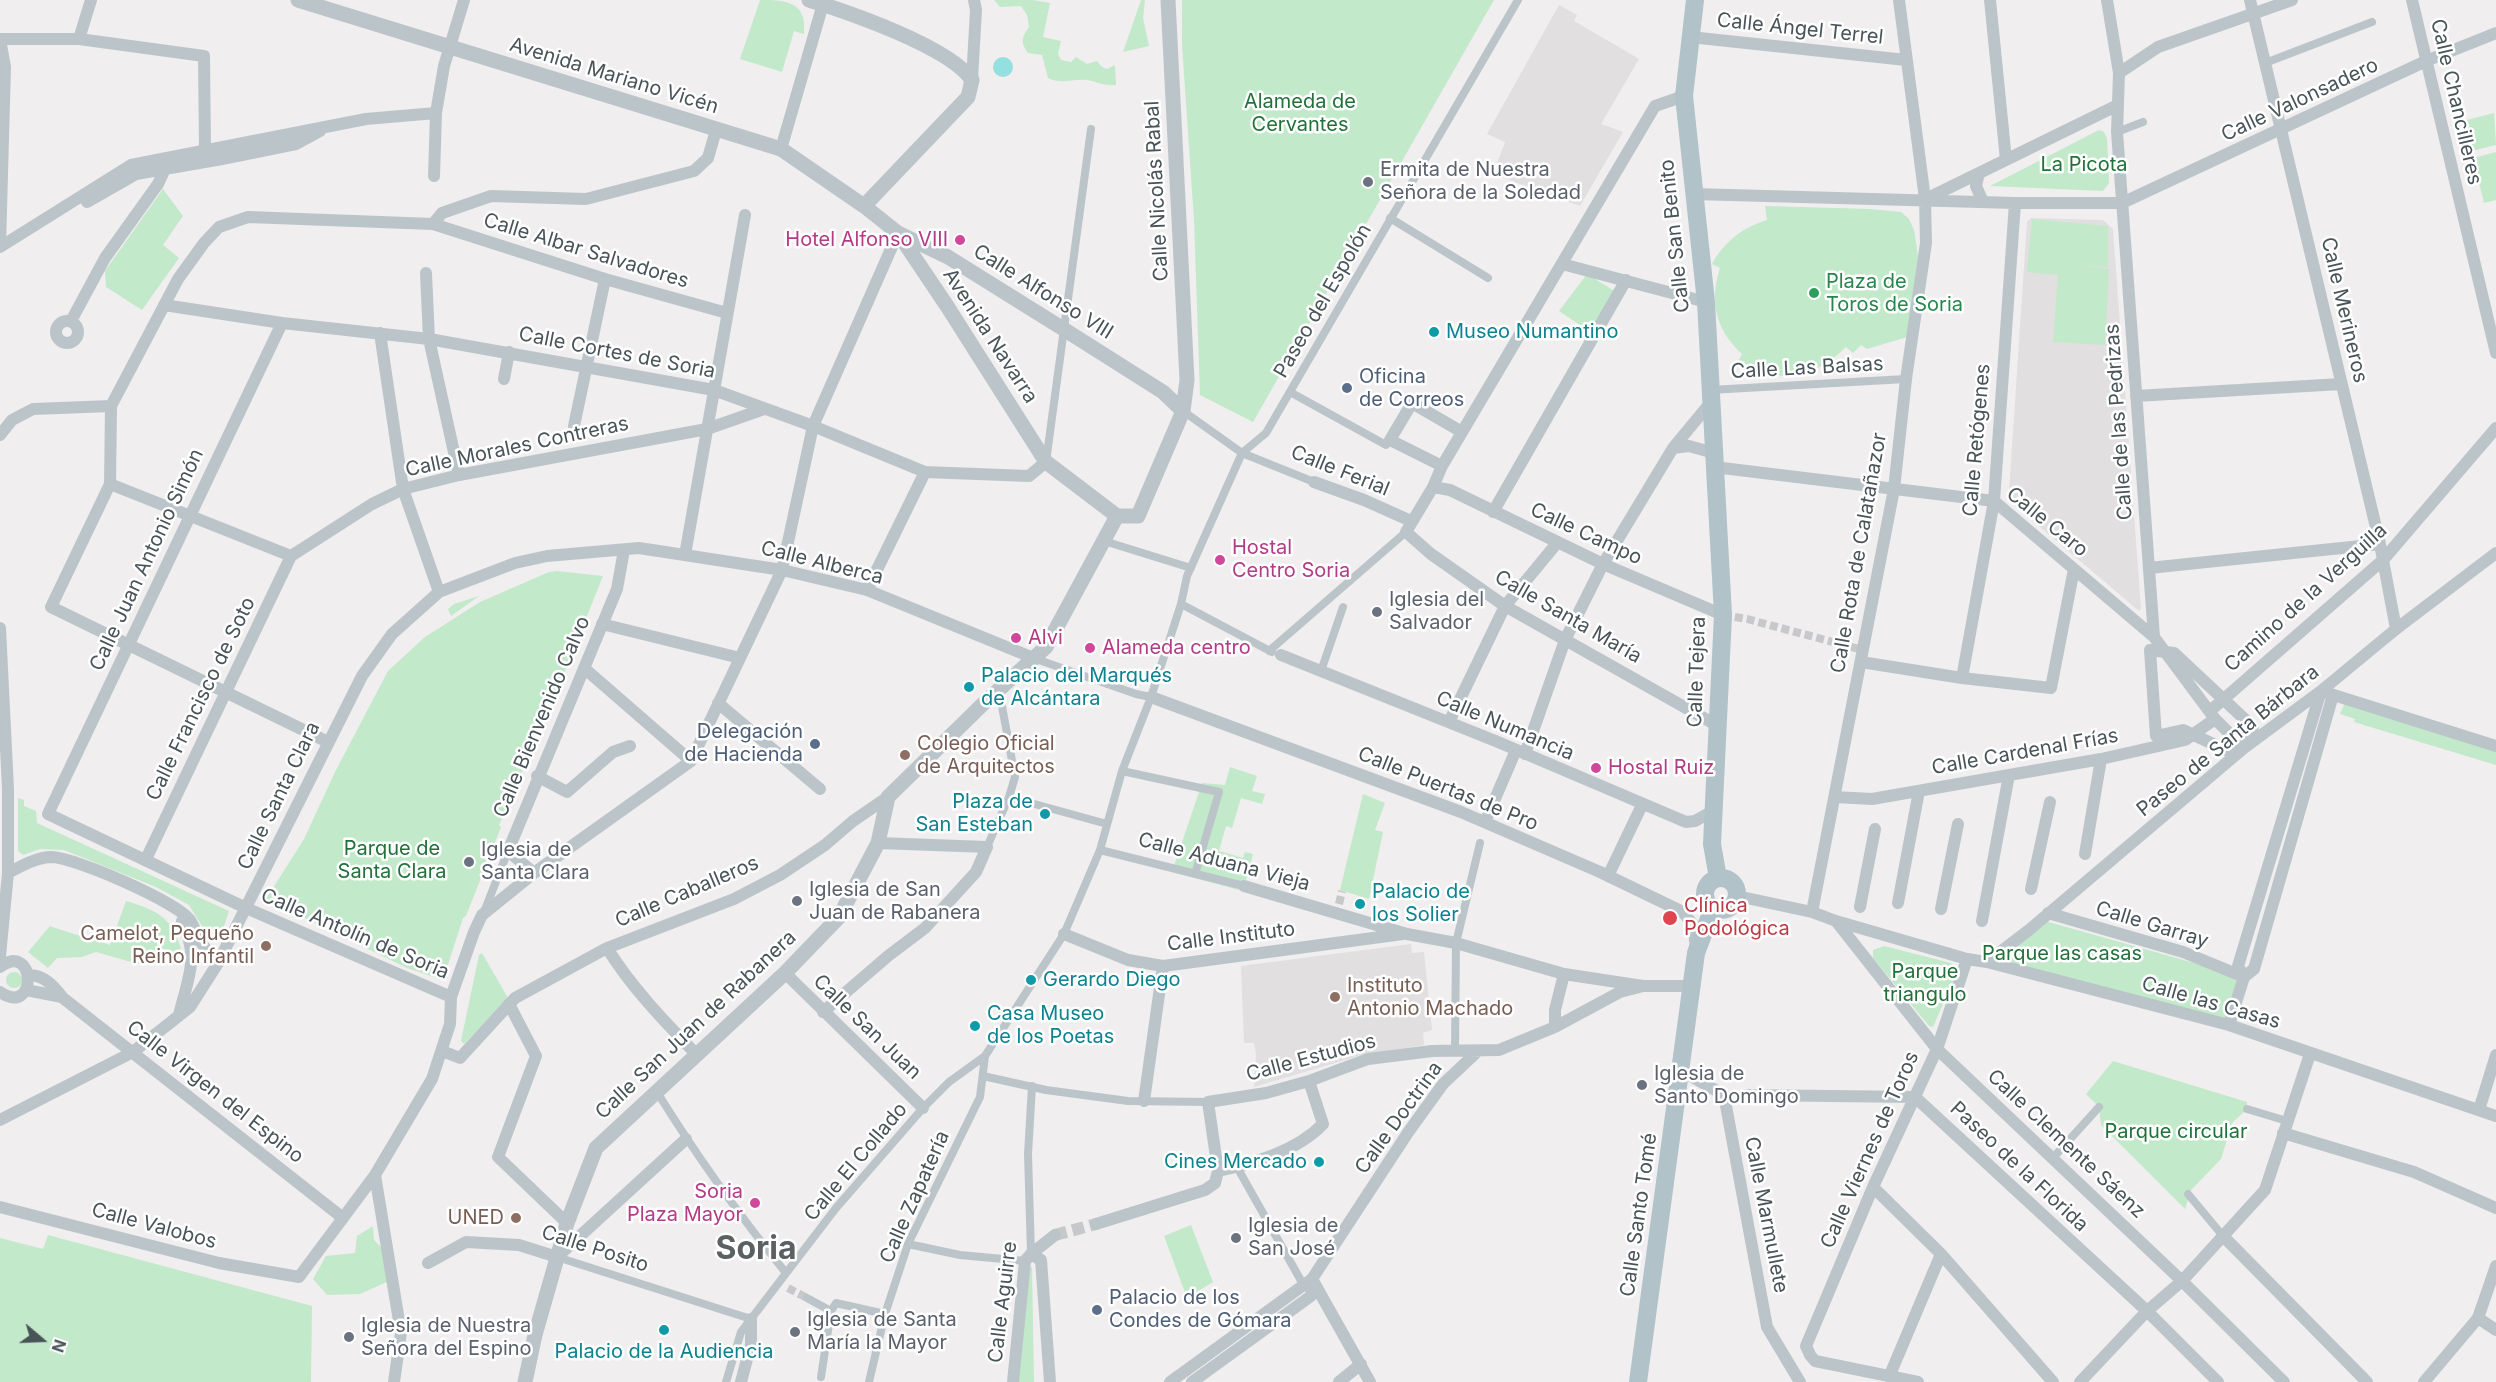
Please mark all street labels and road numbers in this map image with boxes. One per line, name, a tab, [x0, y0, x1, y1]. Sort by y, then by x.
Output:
street label: Calle Ángel Terrel	[1716, 8, 1884, 50]
street label: Calle Chancilleres	[2425, 17, 2487, 187]
street label: Avenida Mariano Vicén	[507, 33, 721, 119]
street label: Calle Valonsadero	[2218, 53, 2382, 147]
street label: Calle Nicolás Rabal	[1140, 100, 1174, 282]
street label: Calle San Benito	[1655, 158, 1695, 314]
street label: Calle Albar Salvadores	[480, 208, 692, 294]
street label: Paseo del Espolón	[1269, 220, 1377, 382]
street label: Calle Merineros	[2316, 235, 2372, 385]
street label: Calle Alfonso VIII	[969, 239, 1117, 345]
street label: Avenida Navarra	[938, 264, 1042, 408]
street label: Calle Cortes de Soria	[517, 322, 717, 384]
street label: Calle de las Pedrizas	[2100, 323, 2138, 521]
street label: Calle Las Balsas	[1730, 352, 1884, 384]
street label: Calle Retógenes	[1958, 363, 1996, 517]
street label: Calle Morales Contreras	[403, 412, 631, 482]
street label: Calle Rota de Calatañazor	[1826, 431, 1892, 675]
street label: Calle Ferial	[1287, 440, 1393, 502]
street label: Calle Juan Antonio Simón	[85, 445, 209, 675]
street label: Calle Caro	[2001, 482, 2093, 562]
street label: Calle Campo	[1526, 498, 1646, 570]
street label: Camino de la Verguilla	[2220, 519, 2392, 677]
street label: Calle Alberca	[758, 536, 886, 590]
street label: Calle Santa María	[1490, 565, 1646, 669]
street label: Calle Francisco de Soto	[141, 593, 261, 805]
street label: Calle Bienvenido Calvo	[489, 613, 595, 821]
street label: Calle Tejera	[1683, 616, 1711, 728]
street label: Paseo de Santa Bárbara	[2132, 660, 2324, 822]
street label: Calle Numancia	[1432, 686, 1578, 766]
street label: Calle Santa Clara	[233, 718, 325, 874]
street label: Calle Cardenal Frías	[1930, 724, 2120, 780]
street label: Calle Puertas de Pro	[1354, 742, 1542, 836]
street label: Calle Aduana Vieja	[1135, 828, 1313, 896]
street label: Calle Caballeros	[612, 851, 762, 933]
street label: Calle Antolín de Soria	[257, 883, 453, 985]
street label: Calle Garray	[2093, 896, 2211, 954]
street label: Calle Instituto	[1166, 917, 1296, 957]
street label: Calle San Juan de Rabanera	[591, 926, 801, 1124]
street label: Calle San Juan	[808, 970, 926, 1084]
street label: Calle las Casas	[2139, 972, 2283, 1034]
street label: Calle Virgen del Espino	[122, 1015, 308, 1169]
street label: Calle Estudios	[1243, 1029, 1379, 1087]
street label: Calle Viernes de Toros	[1816, 1048, 1924, 1252]
street label: Calle Doctrina	[1350, 1057, 1448, 1179]
street label: Calle Clemente Sáenz	[1982, 1065, 2150, 1223]
street label: Paseo de la Florida	[1945, 1097, 2093, 1237]
street label: Calle El Collado	[800, 1098, 912, 1226]
street label: Calle Zapatería	[875, 1127, 955, 1267]
street label: Calle Santo Tomé	[1616, 1132, 1662, 1298]
street label: Calle Marmullete	[1739, 1135, 1793, 1295]
street label: Calle Valobos	[89, 1198, 219, 1254]
street label: Calle Posito	[538, 1220, 652, 1278]
street label: Calle Aguirre	[984, 1240, 1022, 1364]

